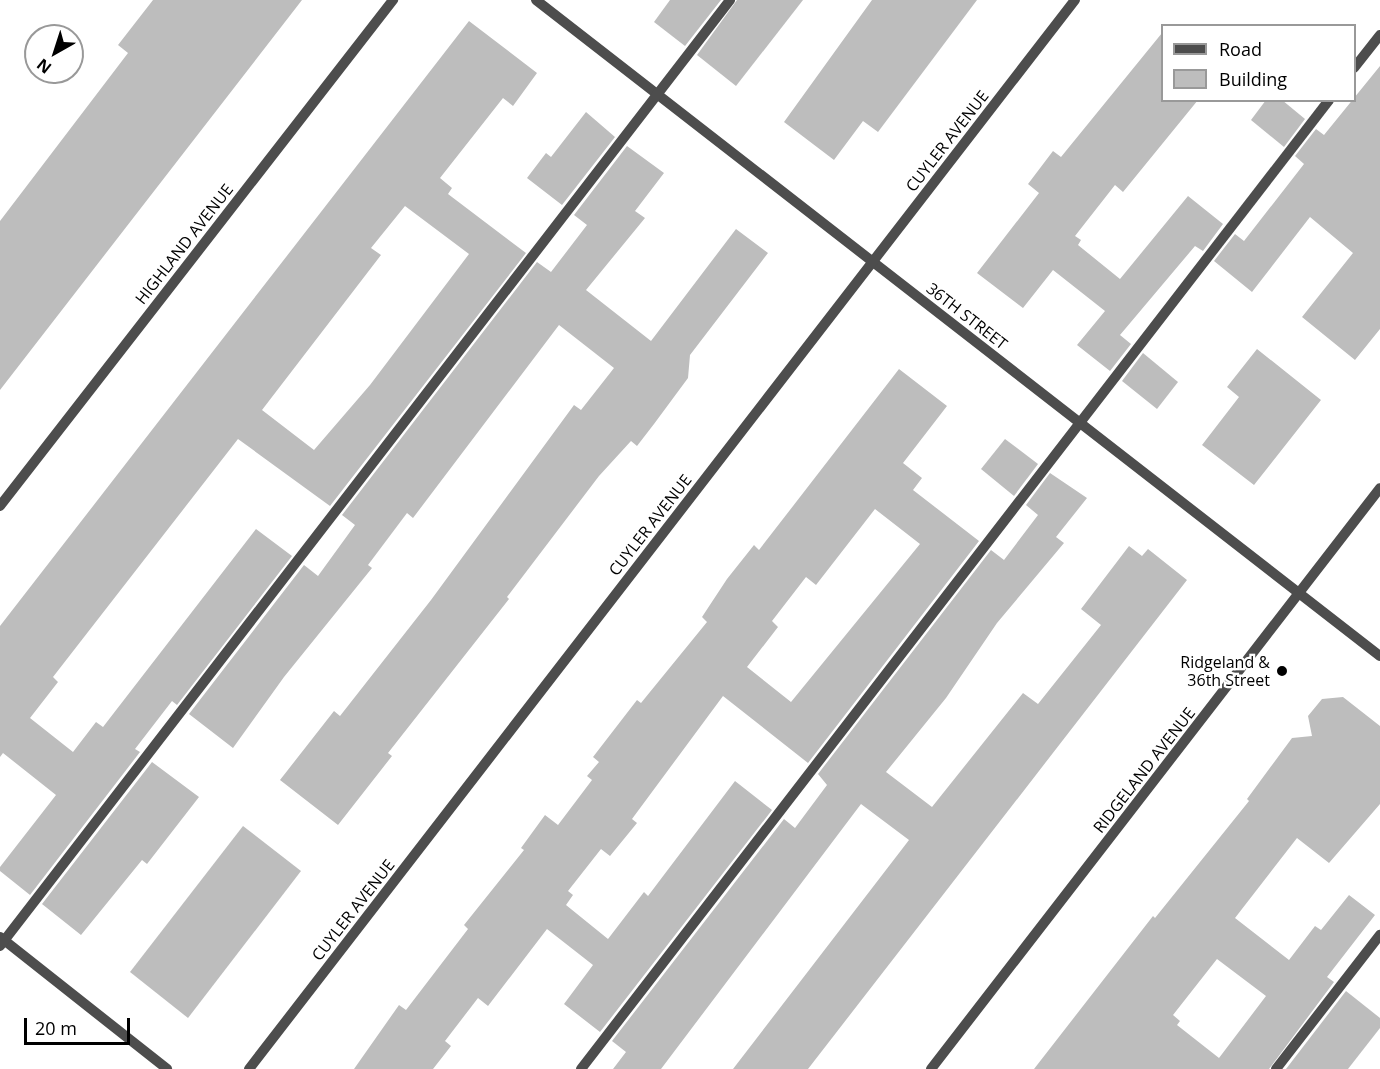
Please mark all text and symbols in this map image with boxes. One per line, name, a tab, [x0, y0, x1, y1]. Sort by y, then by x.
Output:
north arrow	[24, 24, 84, 84]
legend	[1161, 24, 1356, 102]
text: Road	[1219, 37, 1262, 61]
text: N	[32, 54, 56, 79]
text: Building	[1219, 67, 1287, 91]
street label: CUYLER AVENUE	[902, 87, 992, 195]
street label: HIGHLAND AVENUE	[131, 180, 237, 308]
street label: 36TH STREET	[923, 279, 1011, 353]
street label: CUYLER AVENUE	[605, 471, 695, 579]
place label: Ridgeland & 36th Street	[1180, 652, 1270, 690]
marker: Ridgeland & 36th Street	[1275, 664, 1289, 678]
street label: RIDGELAND AVENUE	[1089, 703, 1199, 837]
street label: CUYLER AVENUE	[308, 856, 398, 964]
scale bar	[27, 1006, 134, 1044]
text: 20 m	[35, 1016, 77, 1040]

